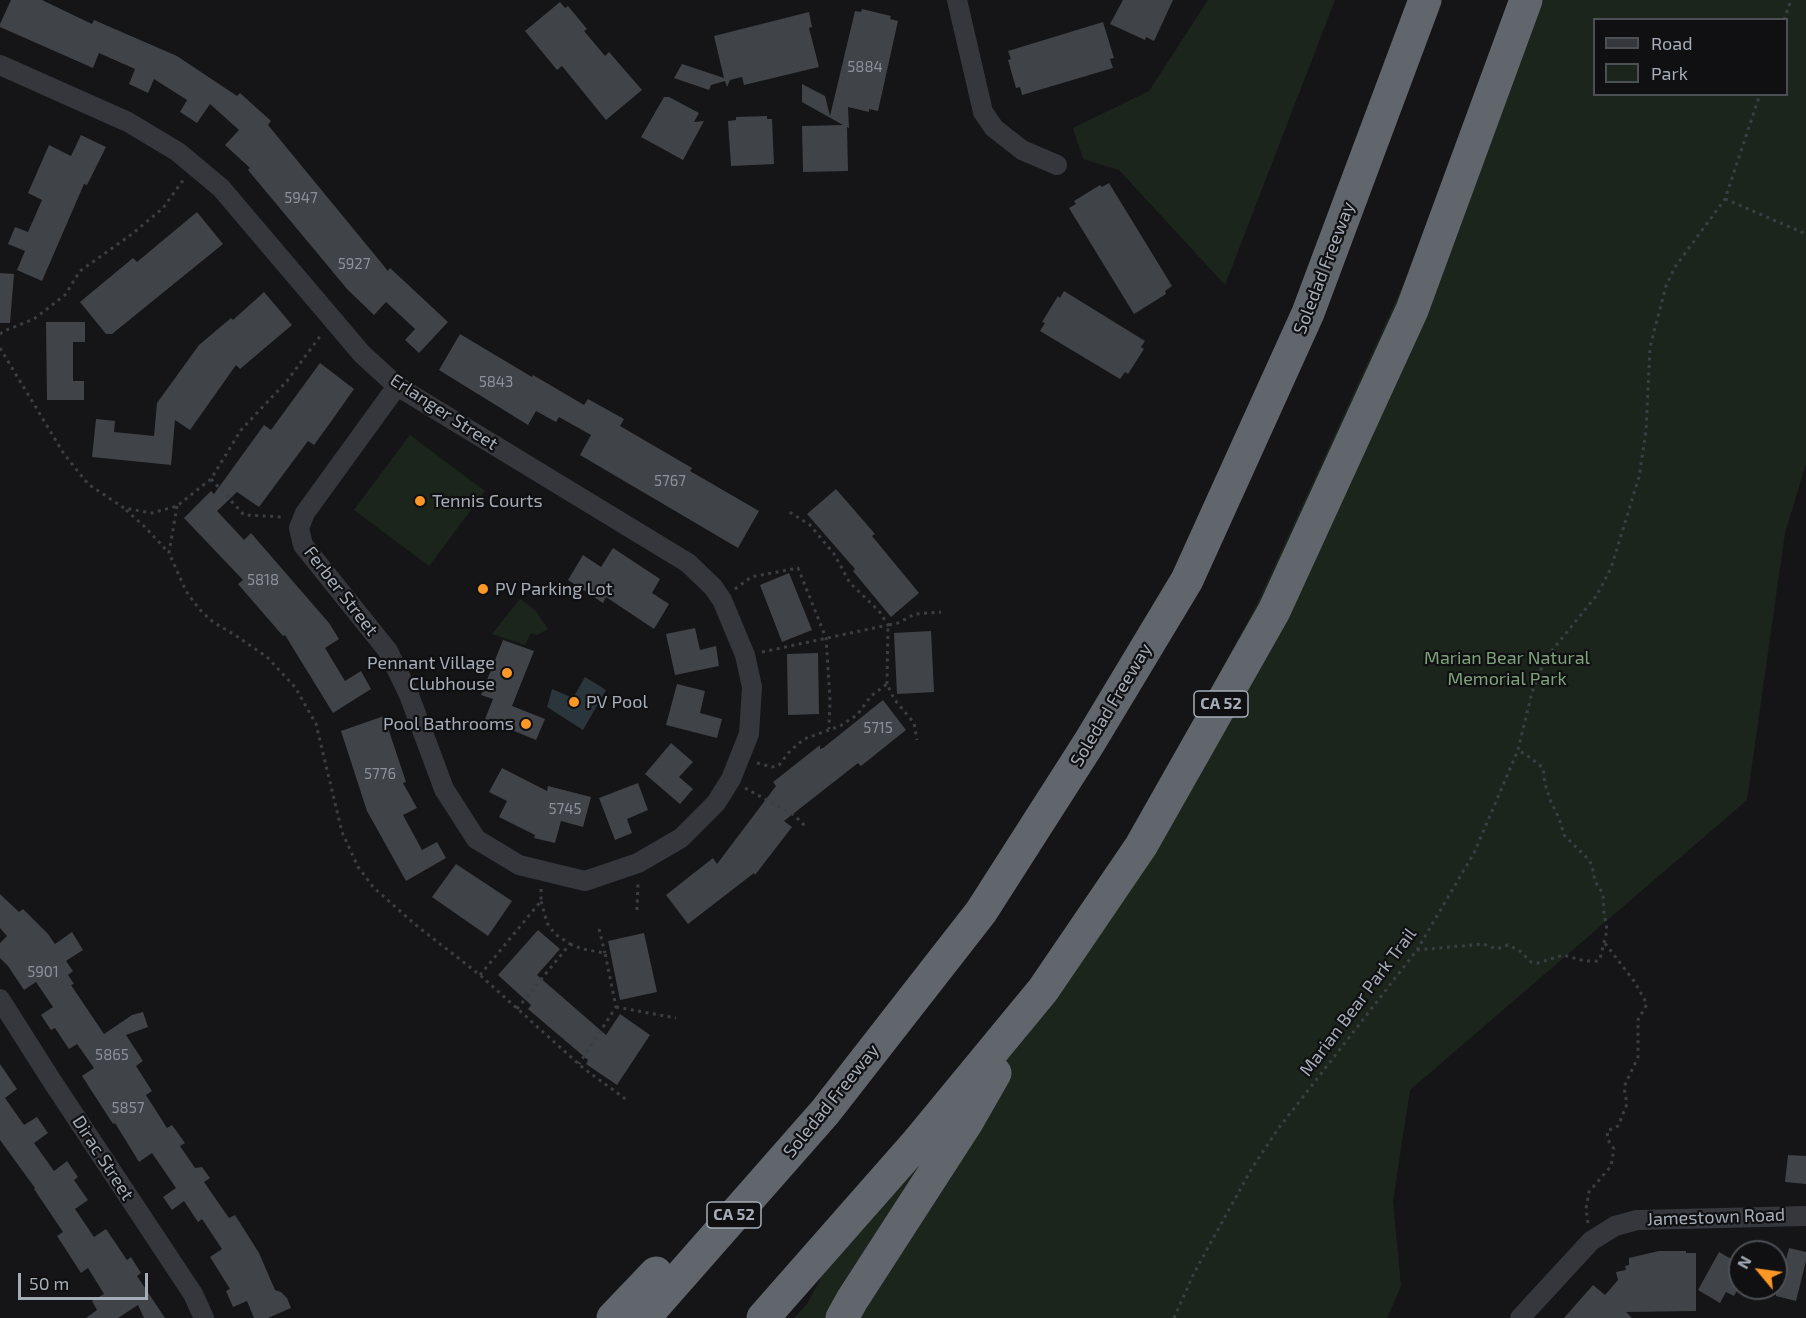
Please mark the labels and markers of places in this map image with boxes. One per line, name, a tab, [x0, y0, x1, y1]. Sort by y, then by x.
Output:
place label: Tennis Courts	[432, 490, 543, 512]
marker: Tennis Courts	[413, 494, 427, 508]
place label: PV Parking Lot	[495, 578, 613, 600]
marker: PV Parking Lot	[476, 582, 490, 596]
place label: Pennant Village Clubhouse	[367, 652, 495, 694]
marker: Pennant Village Clubhouse	[500, 666, 514, 680]
place label: PV Pool	[586, 691, 648, 713]
marker: PV Pool	[567, 695, 581, 709]
place label: Pool Bathrooms	[383, 713, 514, 735]
marker: Pool Bathrooms	[519, 717, 533, 731]

